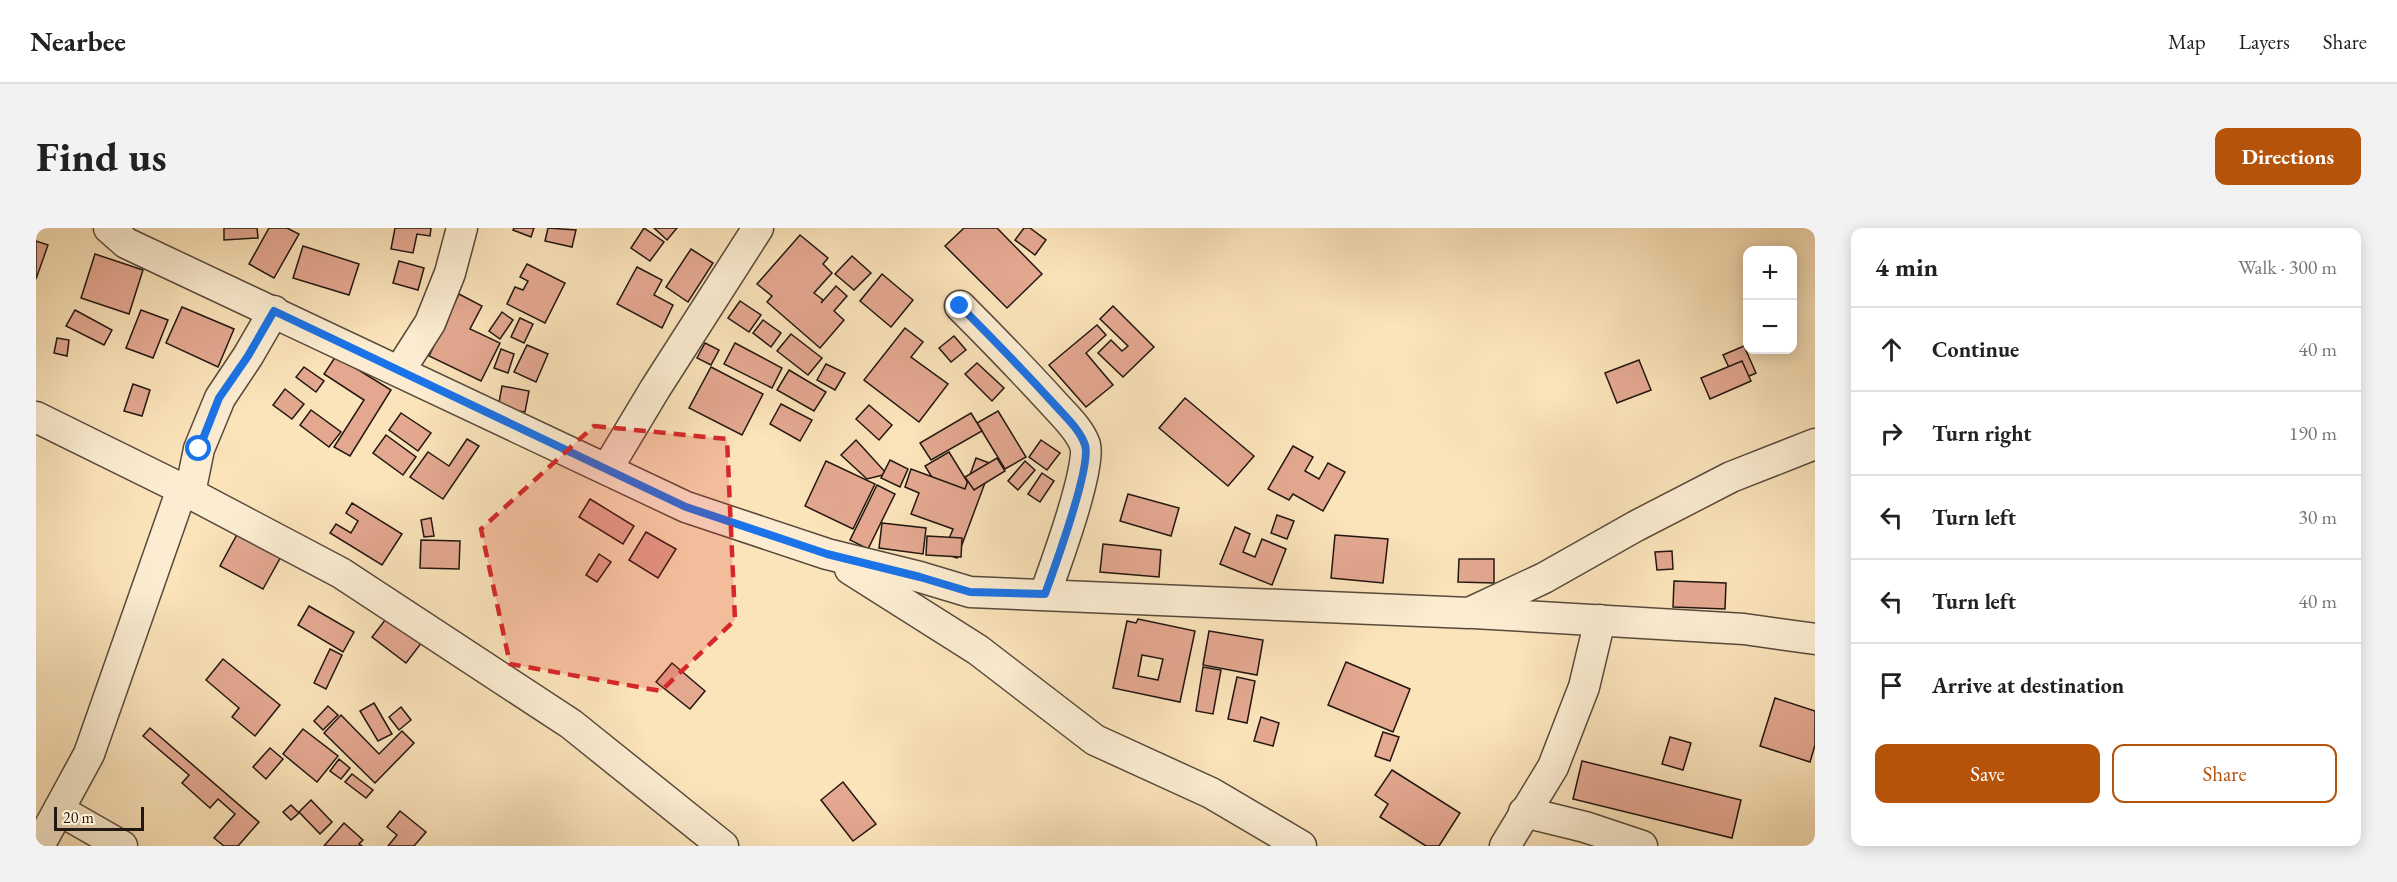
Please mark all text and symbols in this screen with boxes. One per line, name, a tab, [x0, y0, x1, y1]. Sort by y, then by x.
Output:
text: Nearbee	[30, 23, 126, 59]
text: Map	[2168, 28, 2206, 55]
text: Layers	[2239, 28, 2290, 55]
text: Share	[2323, 28, 2367, 55]
button: Directions	[2215, 128, 2361, 185]
text: Find us	[36, 129, 167, 184]
map controls	[1743, 246, 1797, 354]
button: +	[1743, 246, 1797, 300]
text: 4 min	[1875, 250, 1938, 284]
text: Walk · 300 m	[2238, 254, 2337, 280]
route end	[946, 292, 972, 318]
button: −	[1743, 300, 1797, 354]
icon: ahead	[1875, 333, 1908, 366]
text: Continue	[1932, 335, 2019, 364]
text: 40 m	[2298, 336, 2337, 362]
icon: right	[1875, 417, 1908, 450]
text: Turn right	[1932, 419, 2031, 448]
text: 190 m	[2289, 420, 2337, 446]
route start	[185, 435, 211, 461]
icon: left	[1875, 501, 1908, 534]
text: Turn left	[1932, 503, 2016, 532]
text: 30 m	[2298, 504, 2337, 530]
icon: left	[1875, 585, 1908, 618]
text: Turn left	[1932, 587, 2016, 616]
text: 40 m	[2298, 588, 2337, 614]
icon: arrive	[1875, 669, 1908, 702]
text: Arrive at destination	[1932, 671, 2124, 700]
button: Save	[1875, 744, 2100, 803]
button: Share	[2112, 744, 2337, 803]
scale bar	[54, 804, 144, 832]
text: 20 m	[63, 807, 94, 828]

